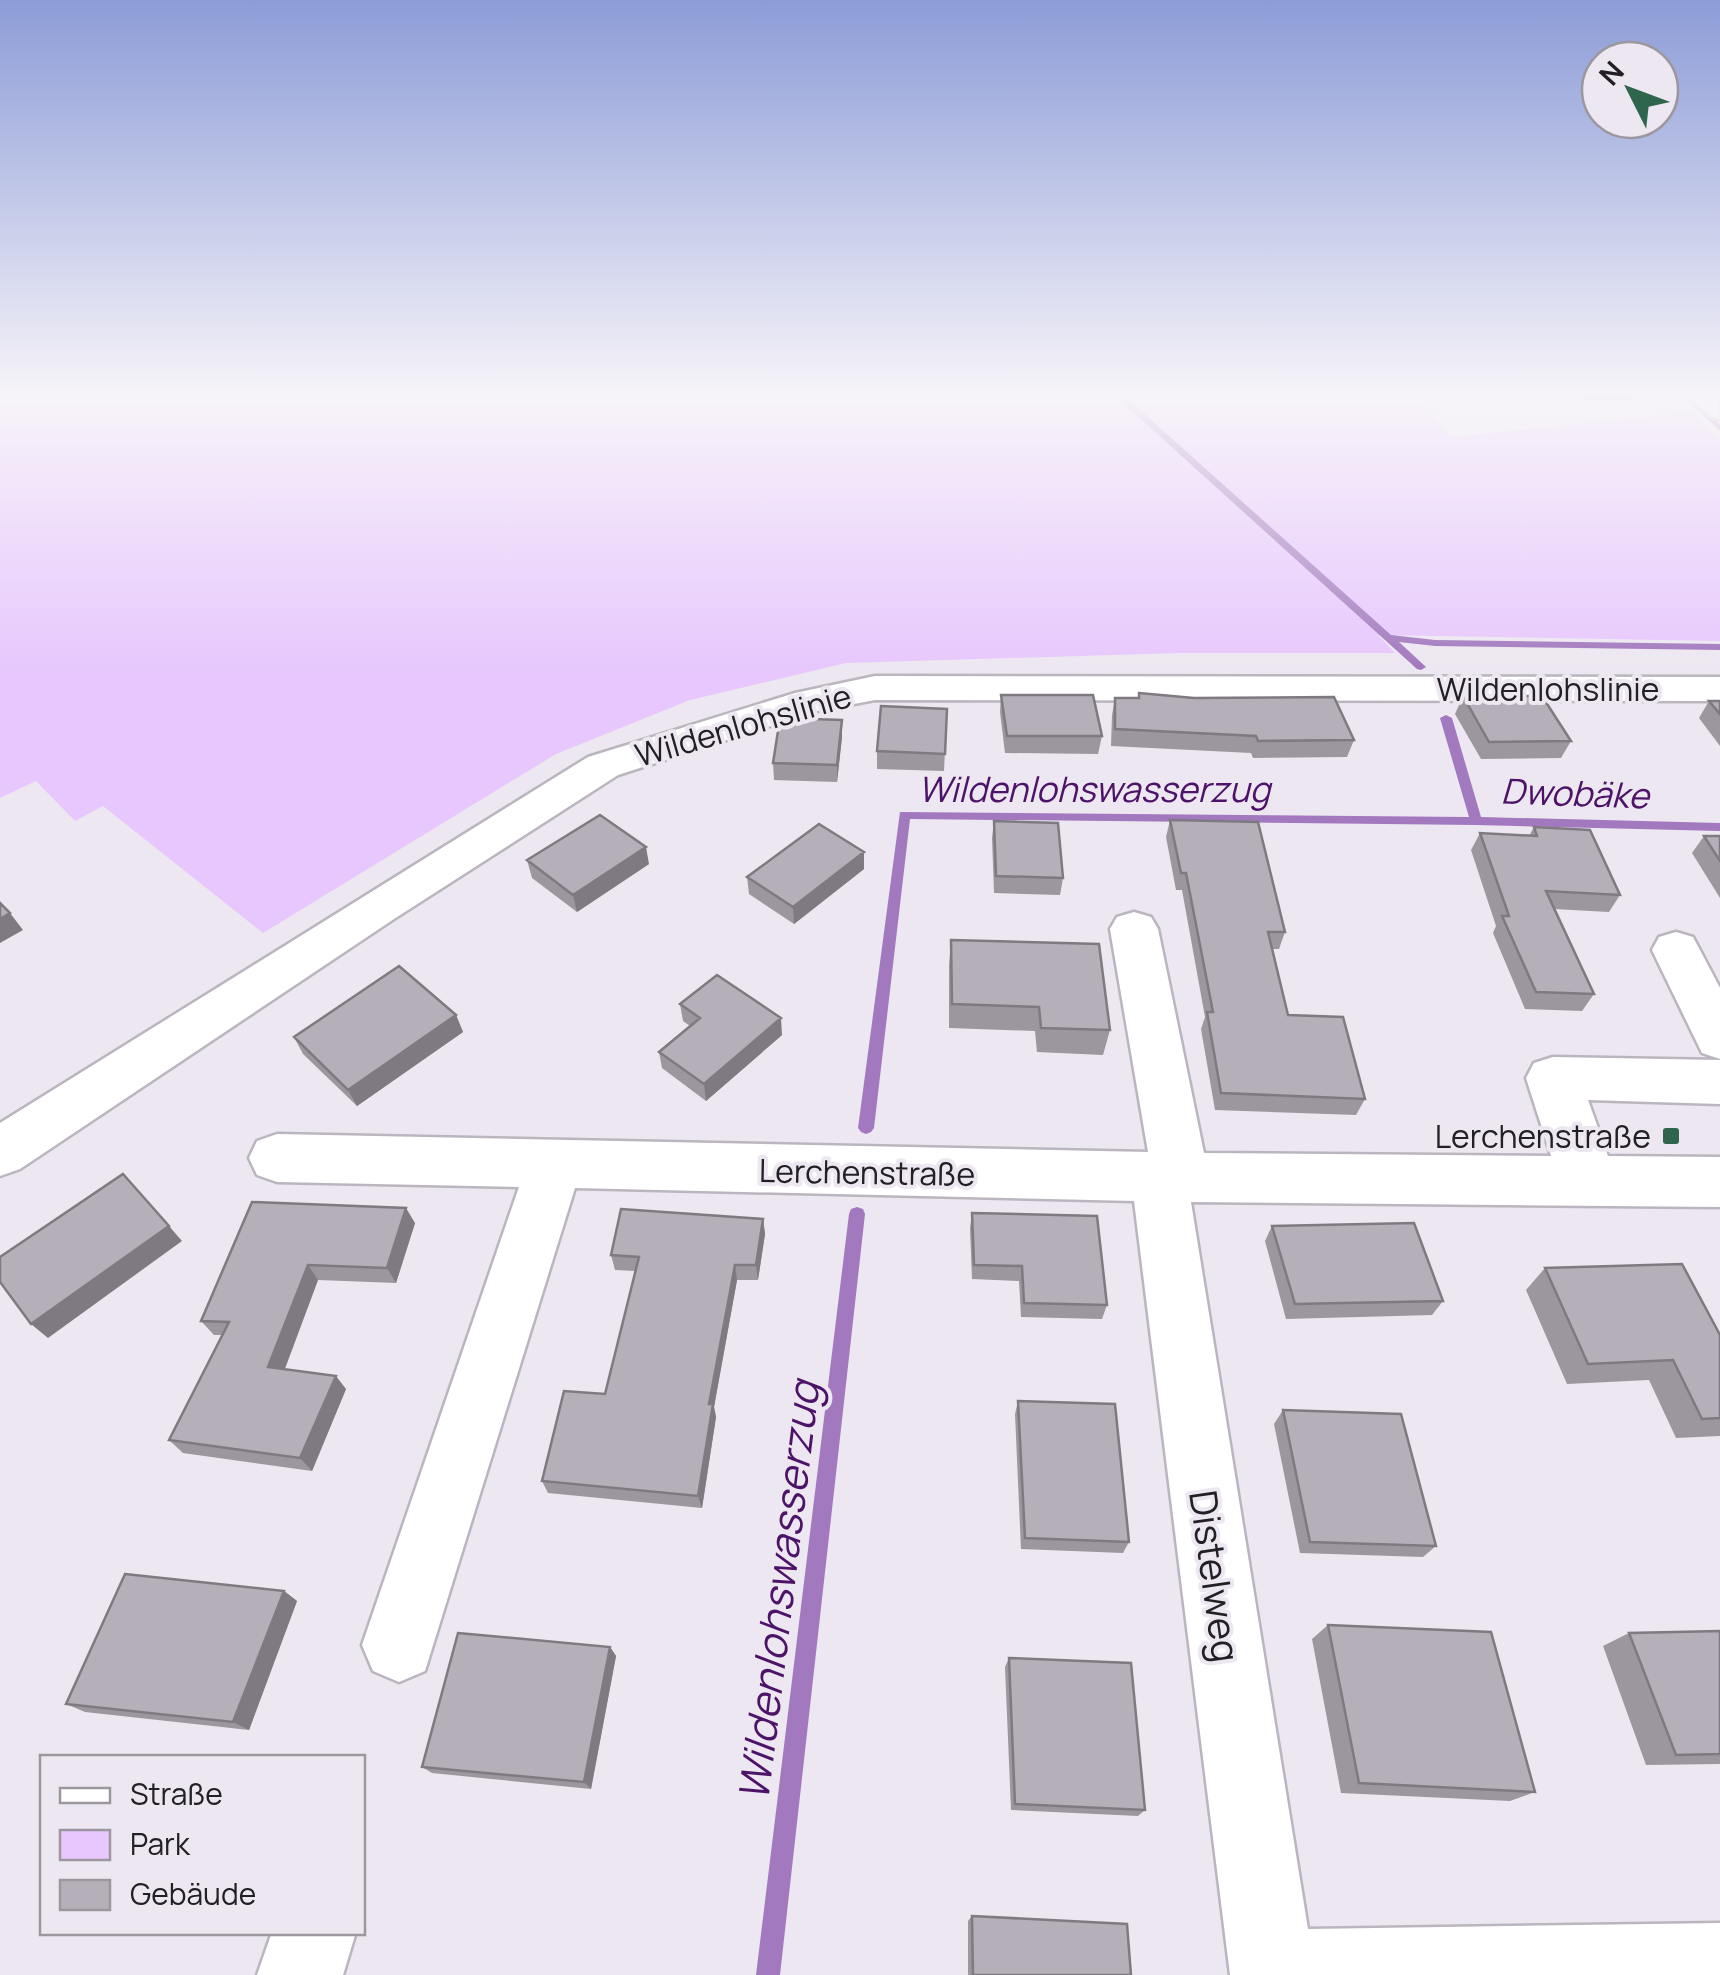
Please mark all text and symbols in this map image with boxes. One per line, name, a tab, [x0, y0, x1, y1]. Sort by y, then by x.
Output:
north arrow	[1580, 40, 1680, 140]
text: N	[1590, 52, 1632, 93]
street label: Wildenlohslinie	[1437, 667, 1659, 711]
street label: Wildenlohslinie	[630, 673, 856, 777]
water label: Wildenlohswasserzug	[918, 765, 1272, 813]
water label: Dwobäke	[1500, 766, 1652, 820]
place label: Lerchenstraße	[1435, 1114, 1651, 1158]
marker: Lerchenstraße	[1660, 1125, 1682, 1147]
street label: Lerchenstraße	[758, 1148, 976, 1196]
water label: Wildenlohswasserzug	[723, 1375, 833, 1804]
street label: Distelweg	[1178, 1487, 1254, 1665]
legend	[40, 1755, 365, 1935]
text: Straße	[130, 1773, 223, 1814]
text: Park	[130, 1823, 191, 1864]
text: Gebäude	[130, 1873, 256, 1914]

